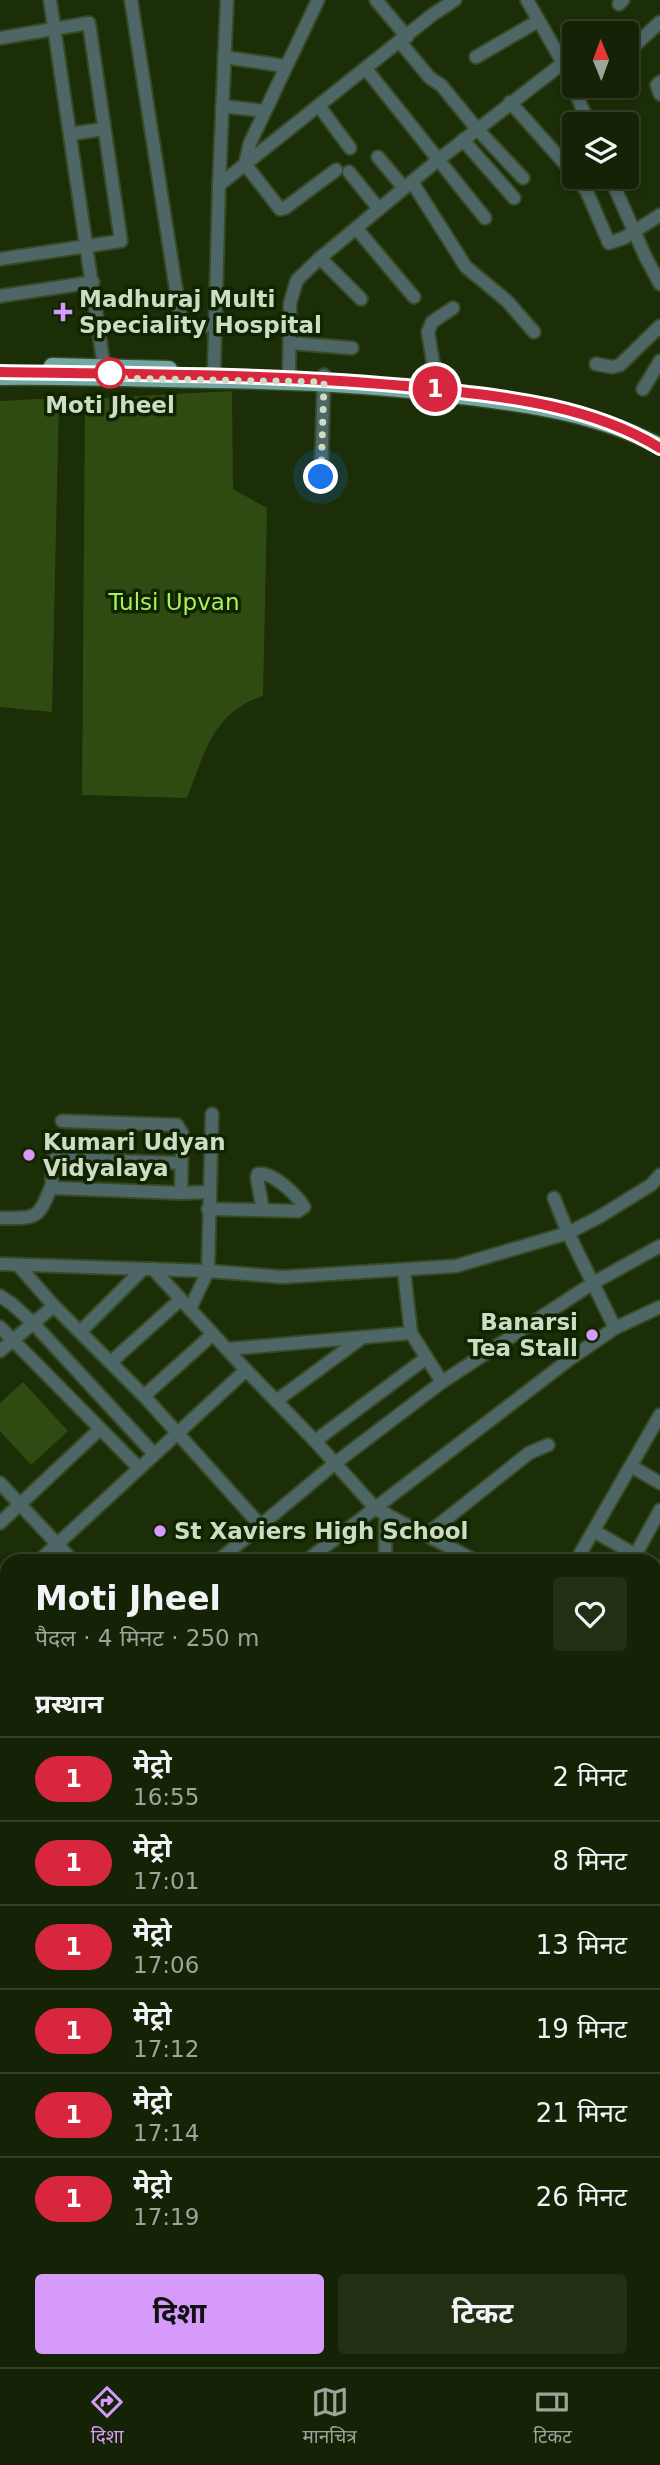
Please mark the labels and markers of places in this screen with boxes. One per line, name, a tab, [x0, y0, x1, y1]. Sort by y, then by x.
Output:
place label: Madhuraj Multi Speciality Hospital	[79, 286, 322, 338]
marker: Madhuraj Multi Speciality Hospital	[53, 302, 73, 322]
marker: Moti Jheel	[95, 358, 125, 388]
place label: Moti Jheel	[45, 392, 175, 418]
place label: Kumari Udyan Vidyalaya	[43, 1129, 226, 1181]
marker: Kumari Udyan Vidyalaya	[21, 1147, 37, 1163]
place label: Banarsi Tea Stall	[467, 1309, 578, 1361]
marker: Banarsi Tea Stall	[584, 1327, 600, 1343]
place label: St Xaviers High School	[174, 1518, 468, 1544]
marker: St Xaviers High School	[152, 1523, 168, 1539]

